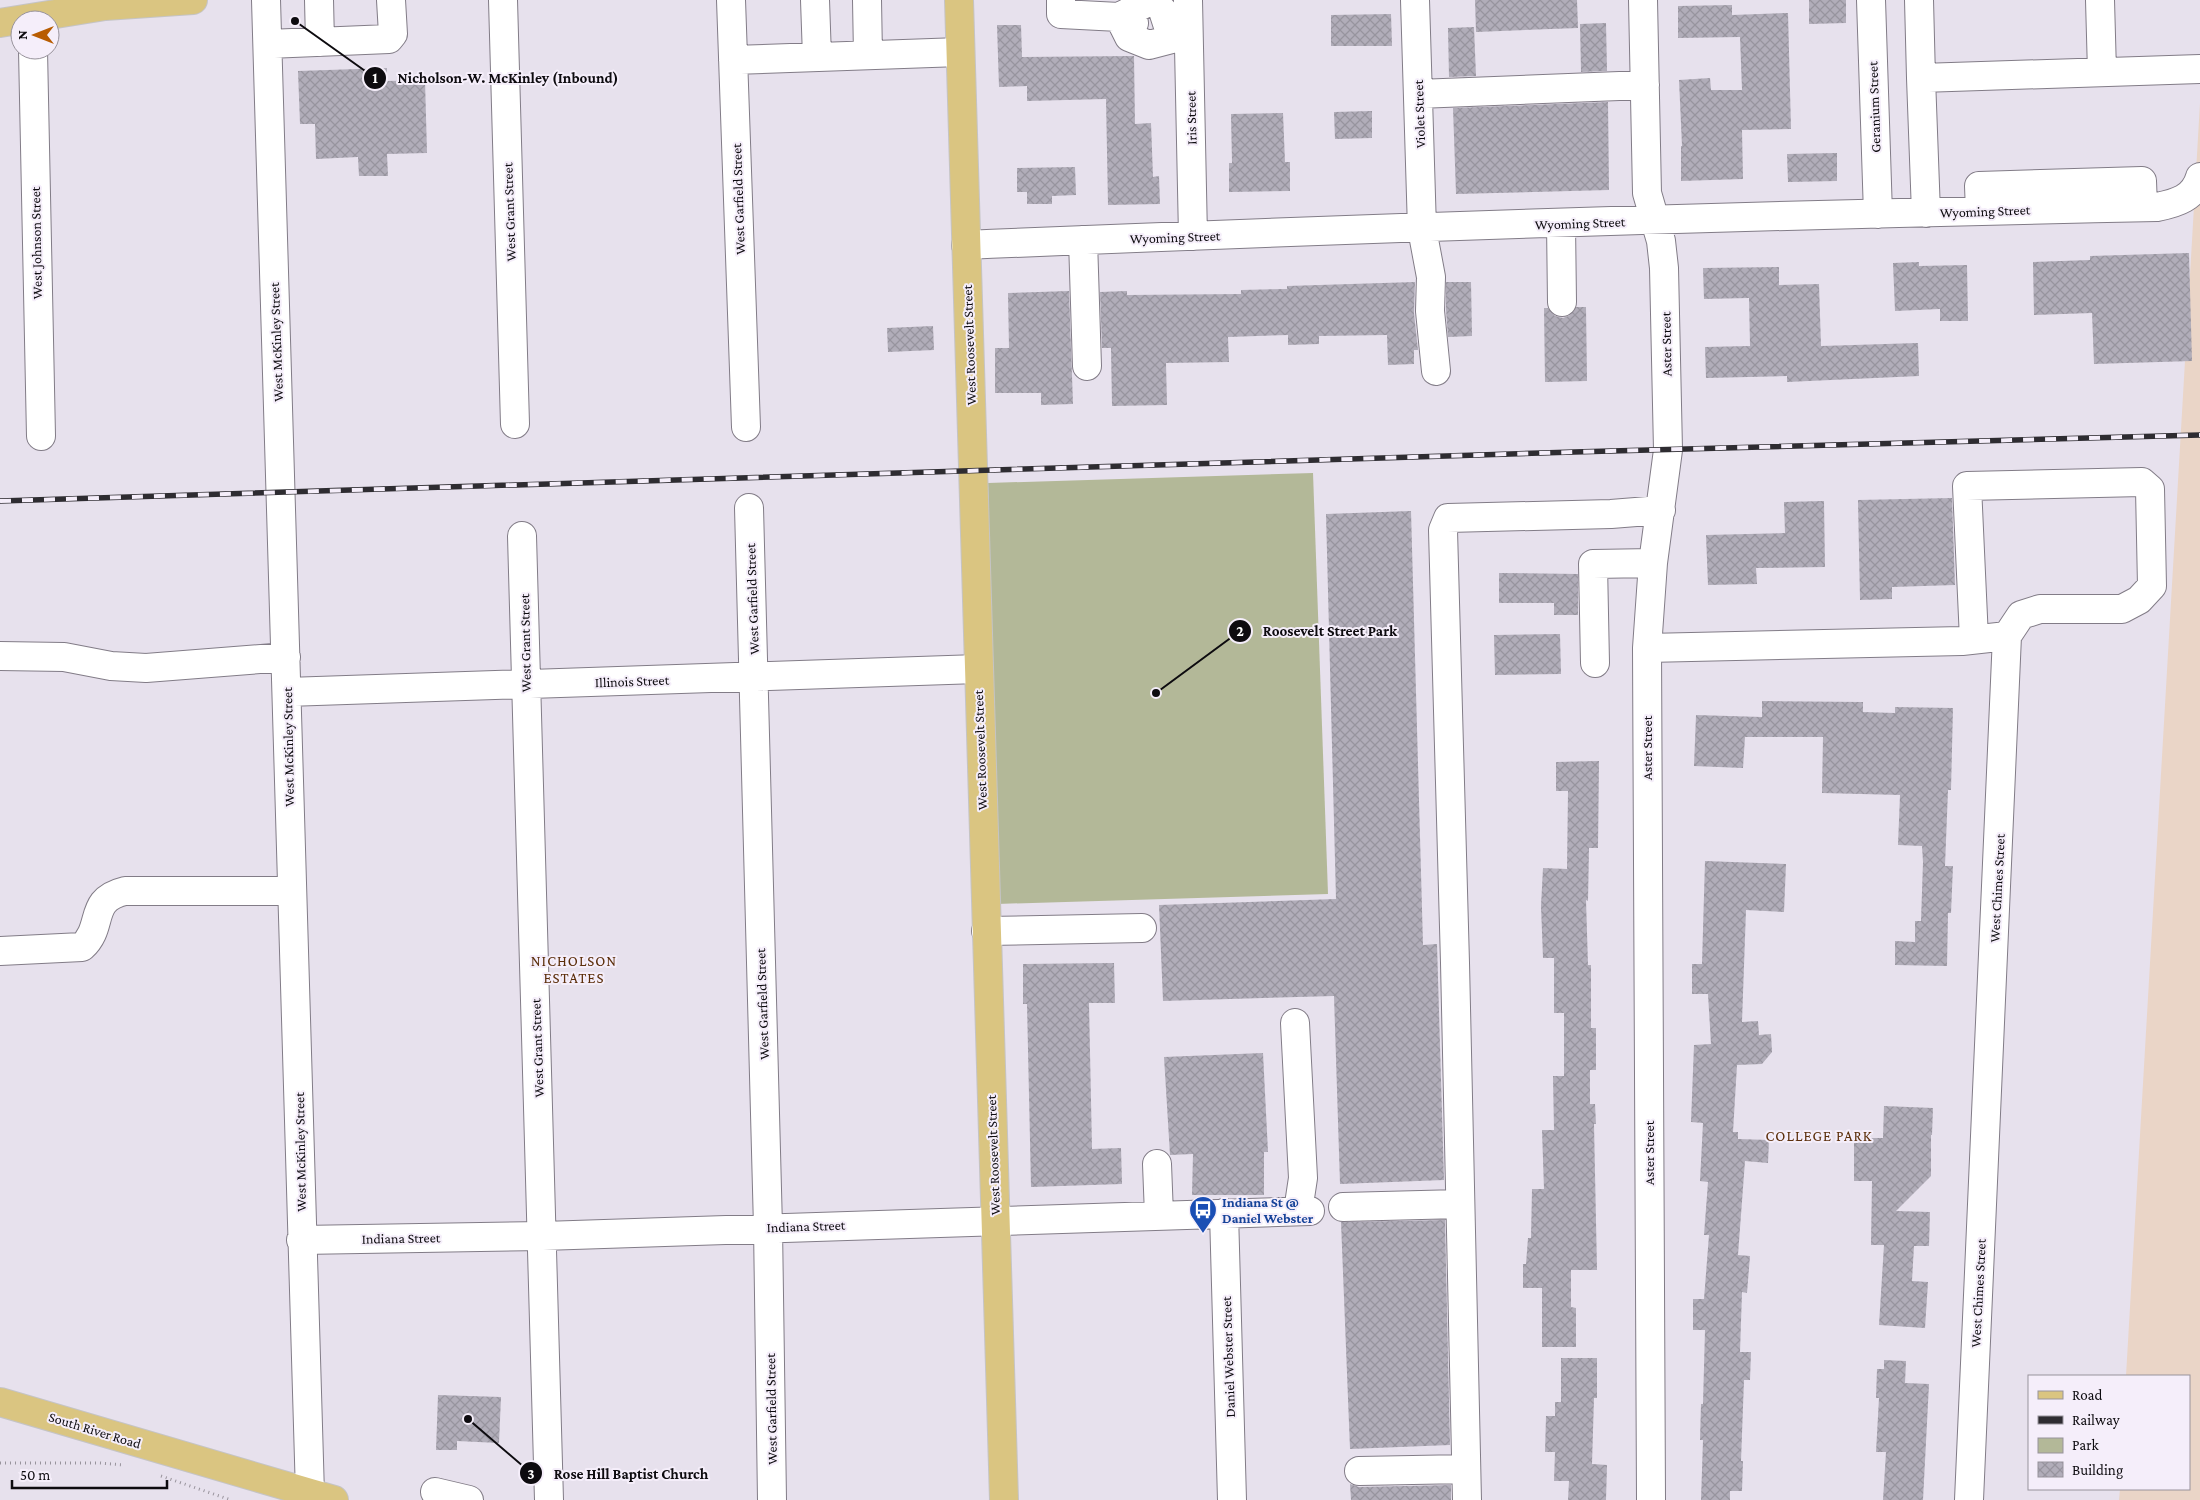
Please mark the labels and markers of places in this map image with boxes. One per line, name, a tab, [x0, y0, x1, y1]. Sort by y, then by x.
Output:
callout: Nicholson-W. McKinley (Inbound)	[363, 63, 629, 93]
callout: Roosevelt Street Park	[1228, 616, 1407, 646]
place label: Indiana St @ Daniel Webster	[1222, 1194, 1314, 1226]
bus stop icon: Indiana St @ Daniel Webster	[1188, 1195, 1218, 1234]
callout: Rose Hill Baptist Church	[519, 1458, 718, 1488]

